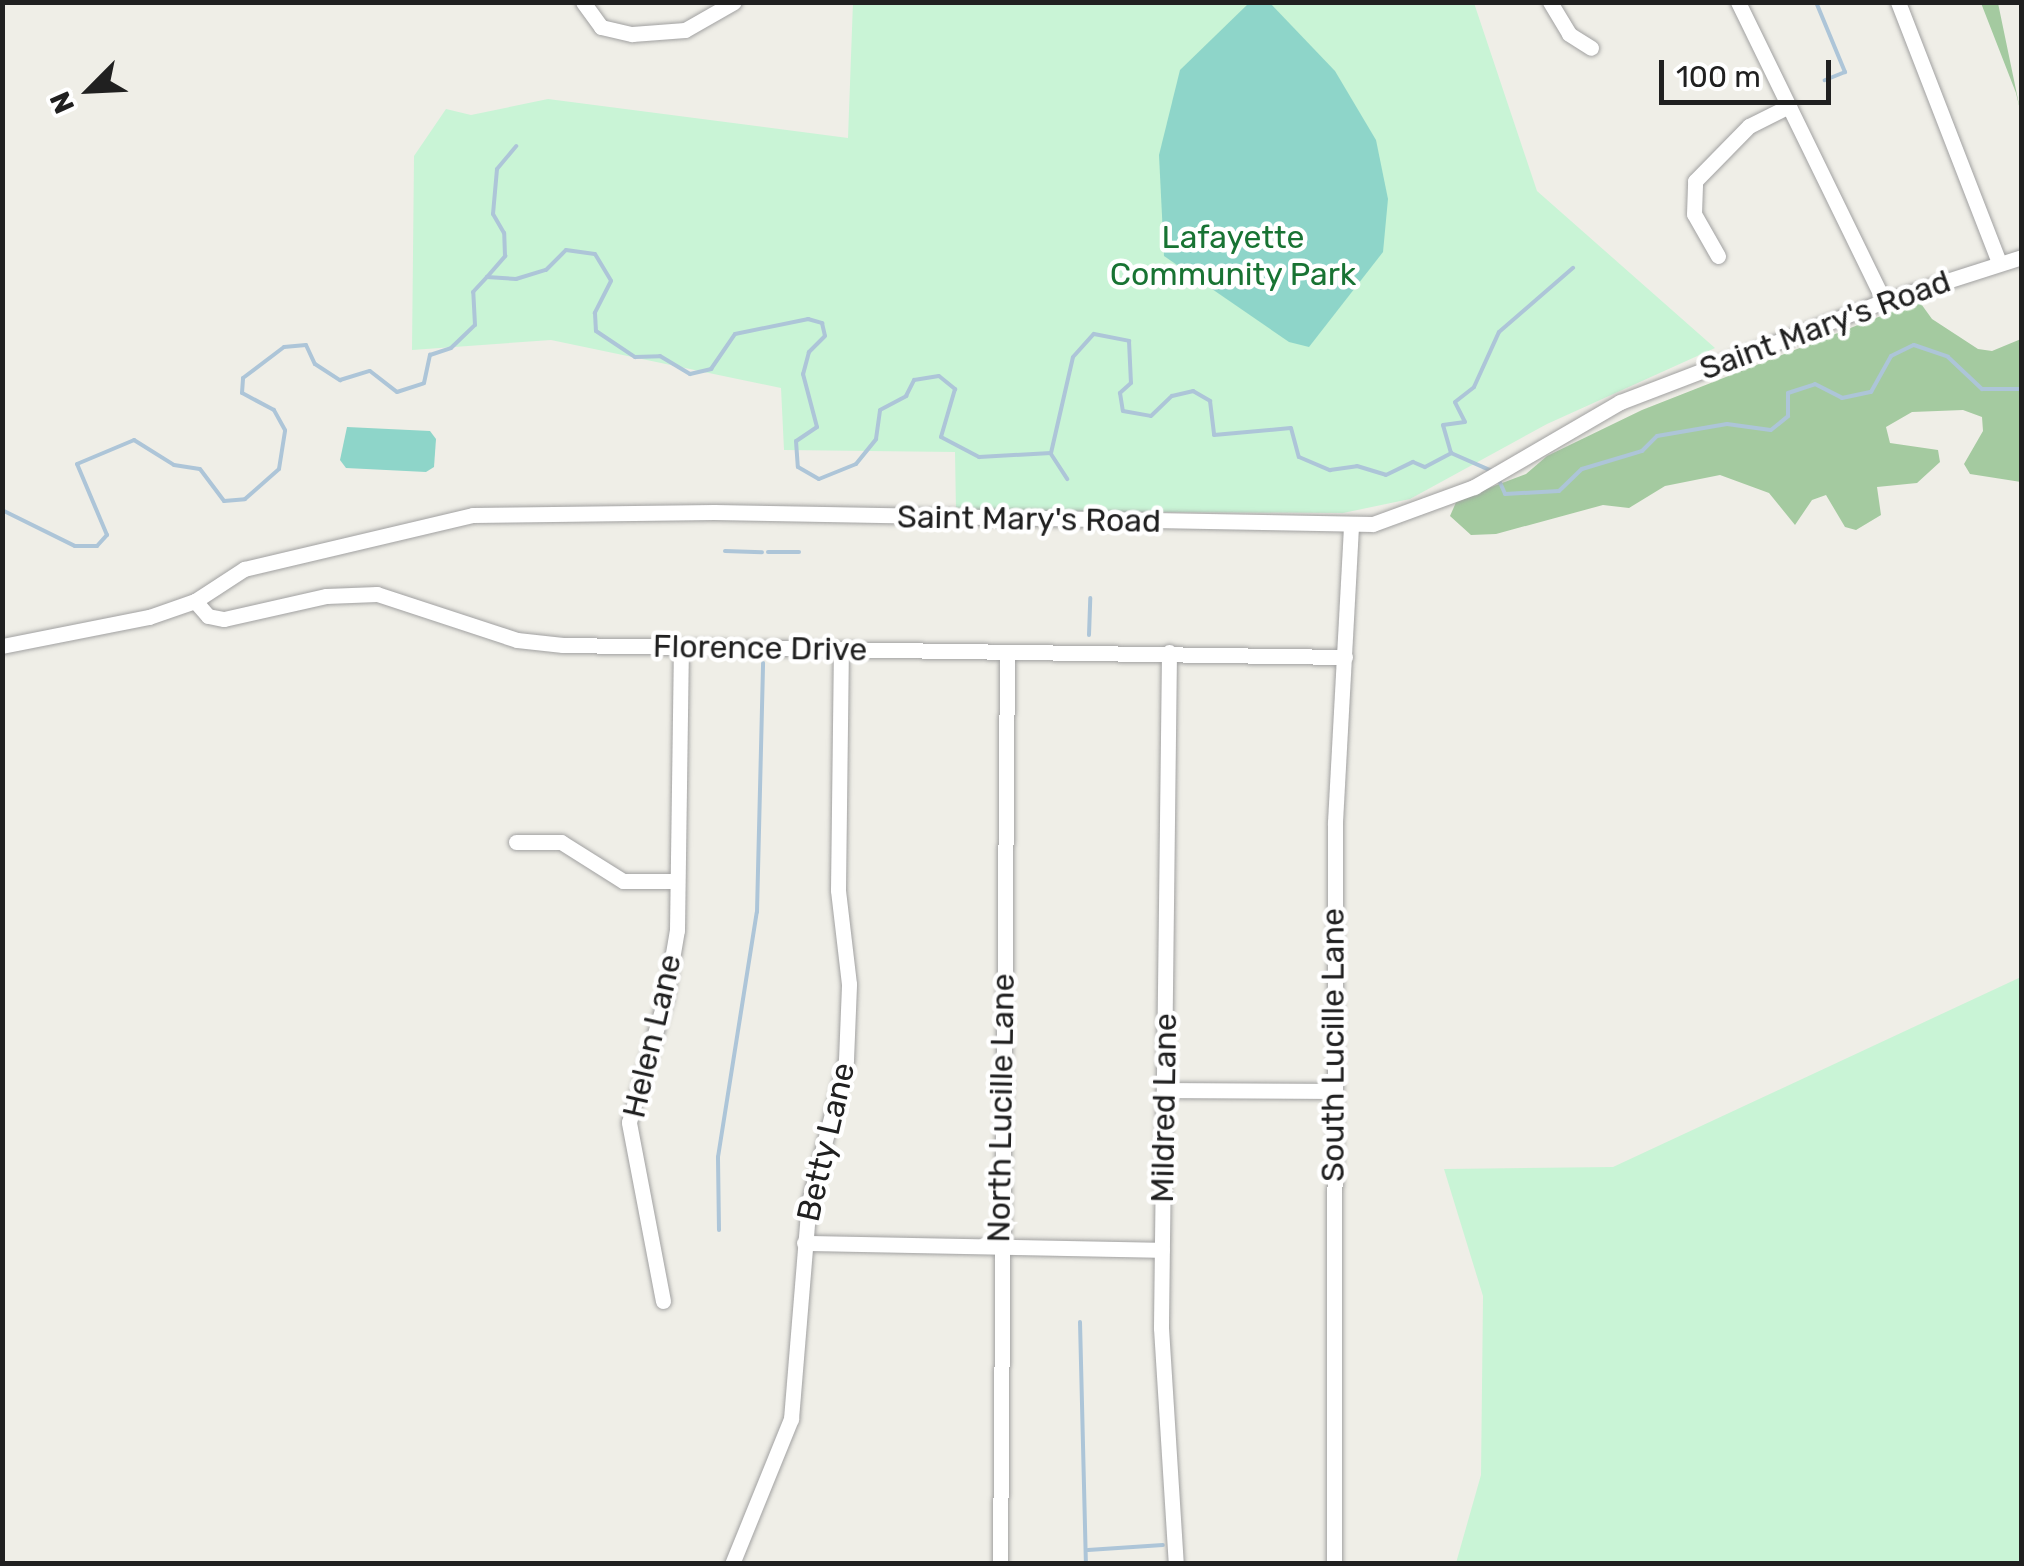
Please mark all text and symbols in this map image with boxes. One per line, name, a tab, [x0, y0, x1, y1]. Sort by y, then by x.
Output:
north arrow	[40, 40, 140, 140]
scale bar	[1664, 40, 1836, 102]
text: 100 m	[1676, 59, 1761, 95]
text: N	[43, 87, 81, 118]
park label: Lafayette Community Park	[1109, 219, 1357, 294]
street label: Saint Mary's Road	[1694, 262, 1956, 388]
street label: Saint Mary's Road	[897, 497, 1161, 541]
street label: Florence Drive	[652, 627, 868, 669]
street label: South Lucille Lane	[1314, 908, 1352, 1182]
street label: Helen Lane	[615, 950, 689, 1122]
street label: North Lucille Lane	[979, 973, 1023, 1243]
street label: Mildred Lane	[1143, 1013, 1185, 1203]
street label: Betty Lane	[789, 1058, 863, 1226]

